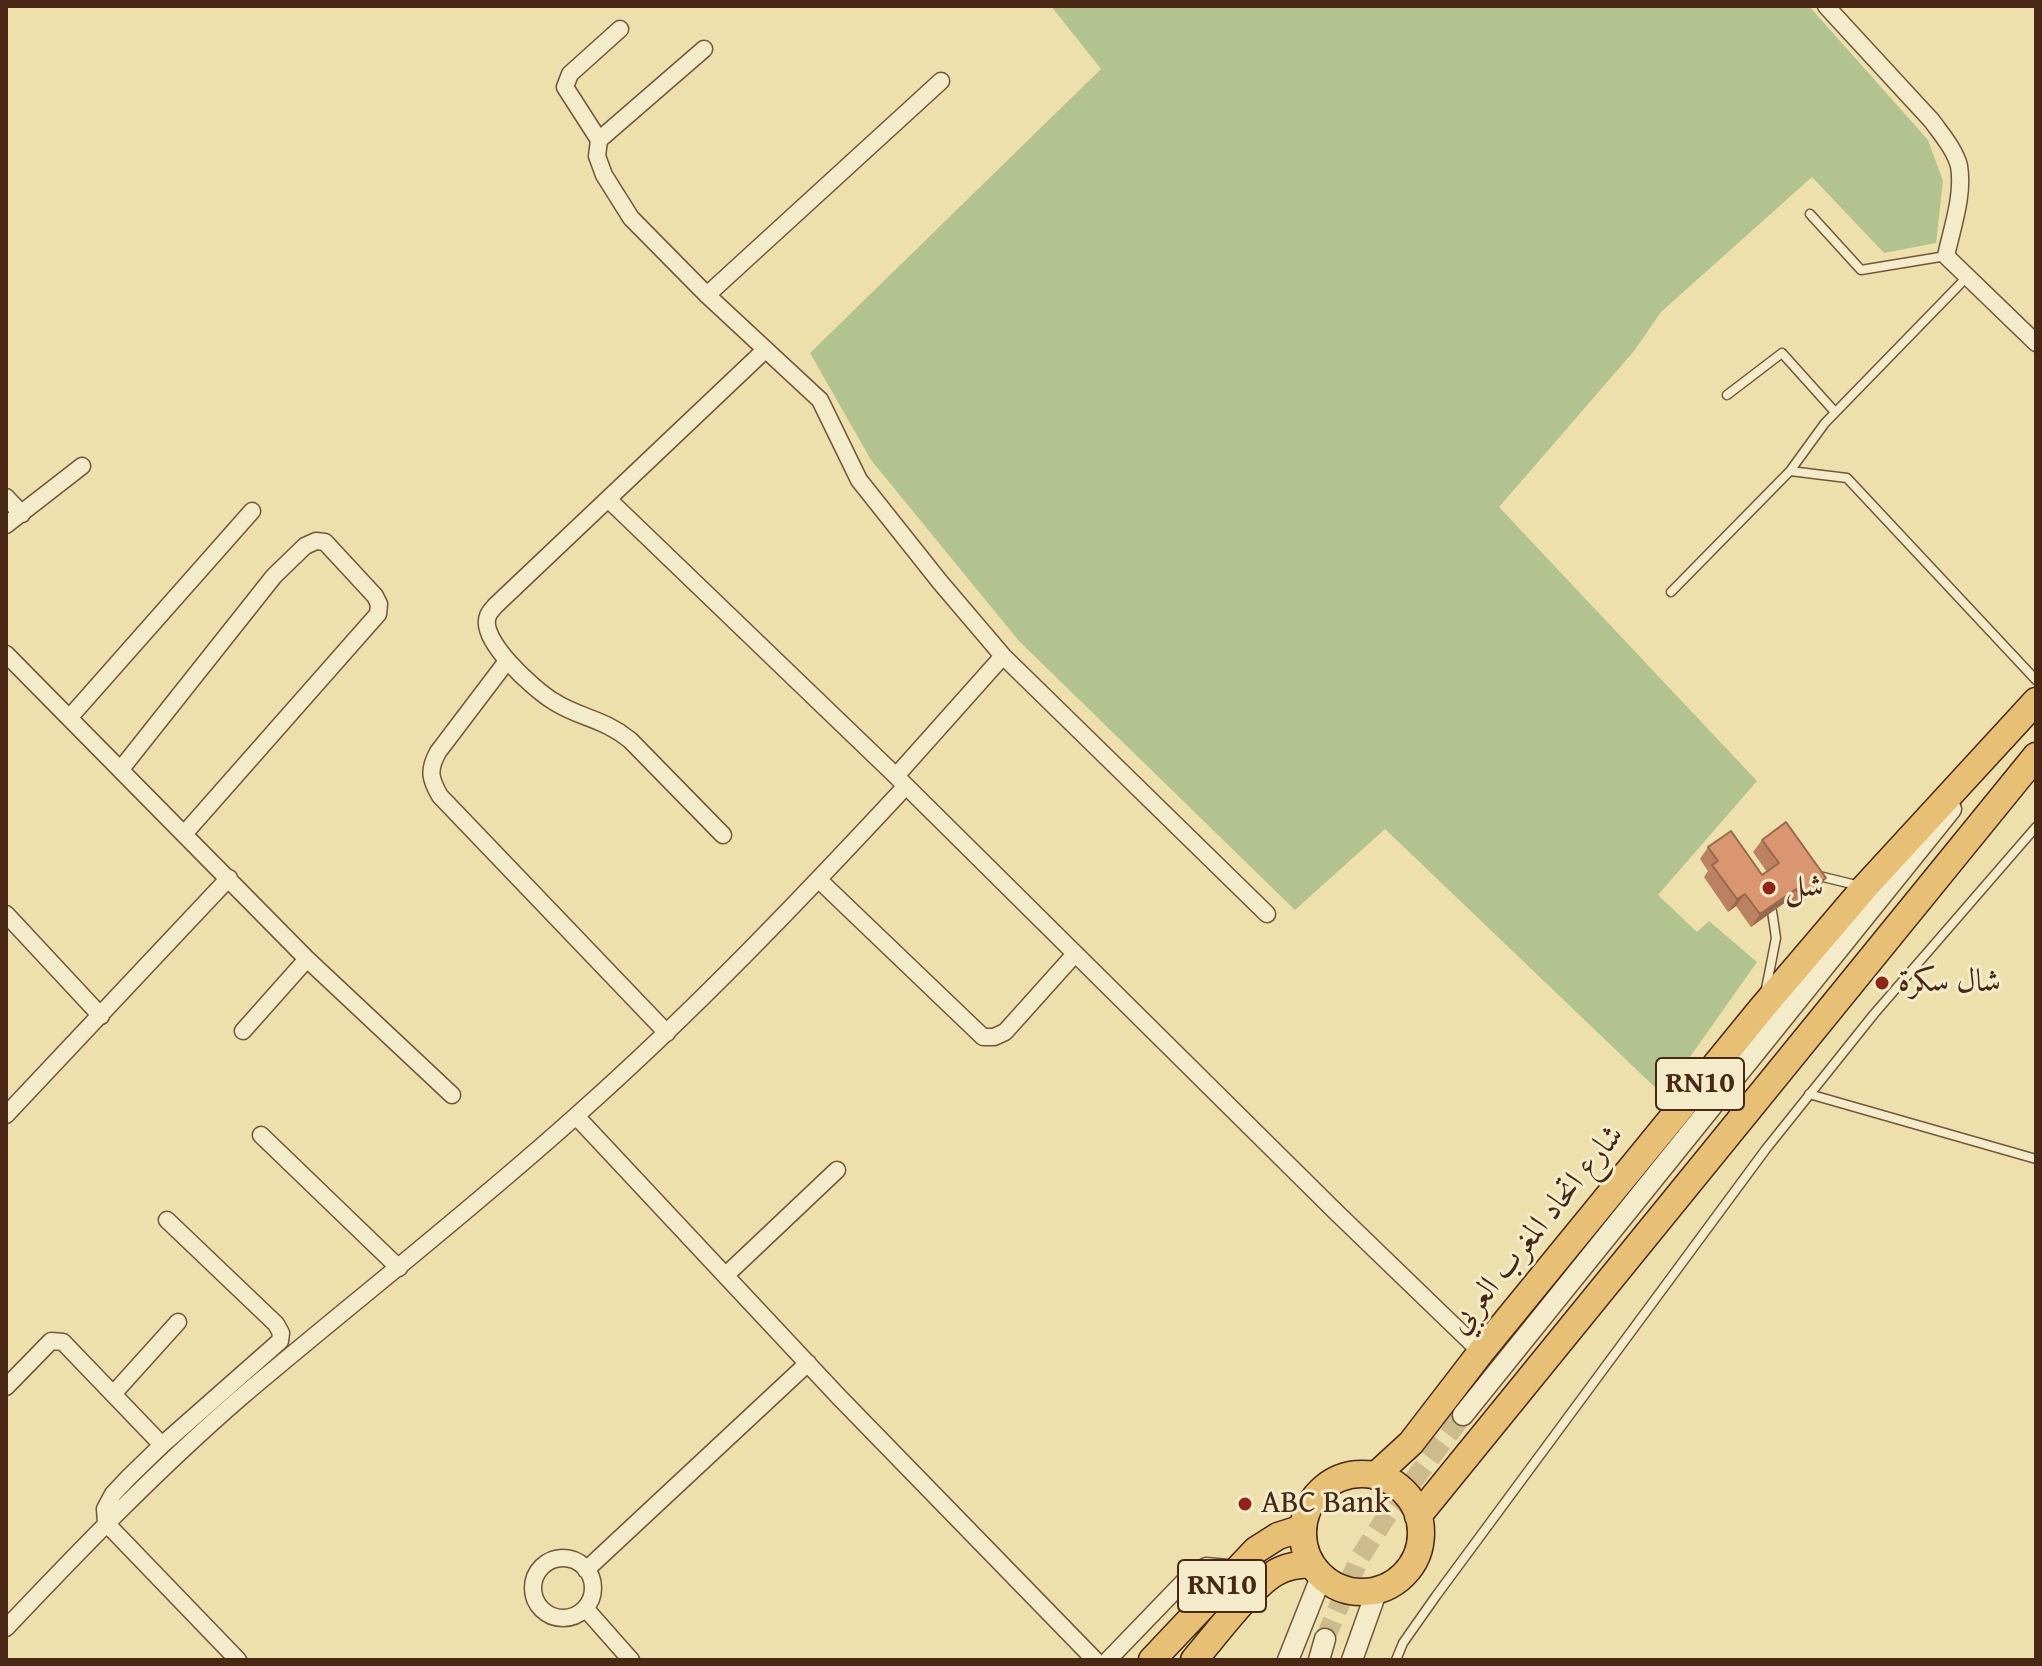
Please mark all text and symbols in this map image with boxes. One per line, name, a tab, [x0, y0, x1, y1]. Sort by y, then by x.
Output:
place label: شل	[1785, 869, 1824, 907]
marker: شل	[1760, 879, 1778, 897]
place label: شال سكرة	[1898, 964, 2001, 1002]
marker: شال سكرة	[1873, 974, 1891, 992]
road number: RN10	[1656, 1058, 1744, 1110]
street label: شارع اتحاد المغرب العربي	[1441, 1118, 1633, 1342]
place label: ABC Bank	[1261, 1485, 1390, 1523]
marker: ABC Bank	[1236, 1495, 1254, 1513]
road number: RN10	[1178, 1560, 1266, 1612]

